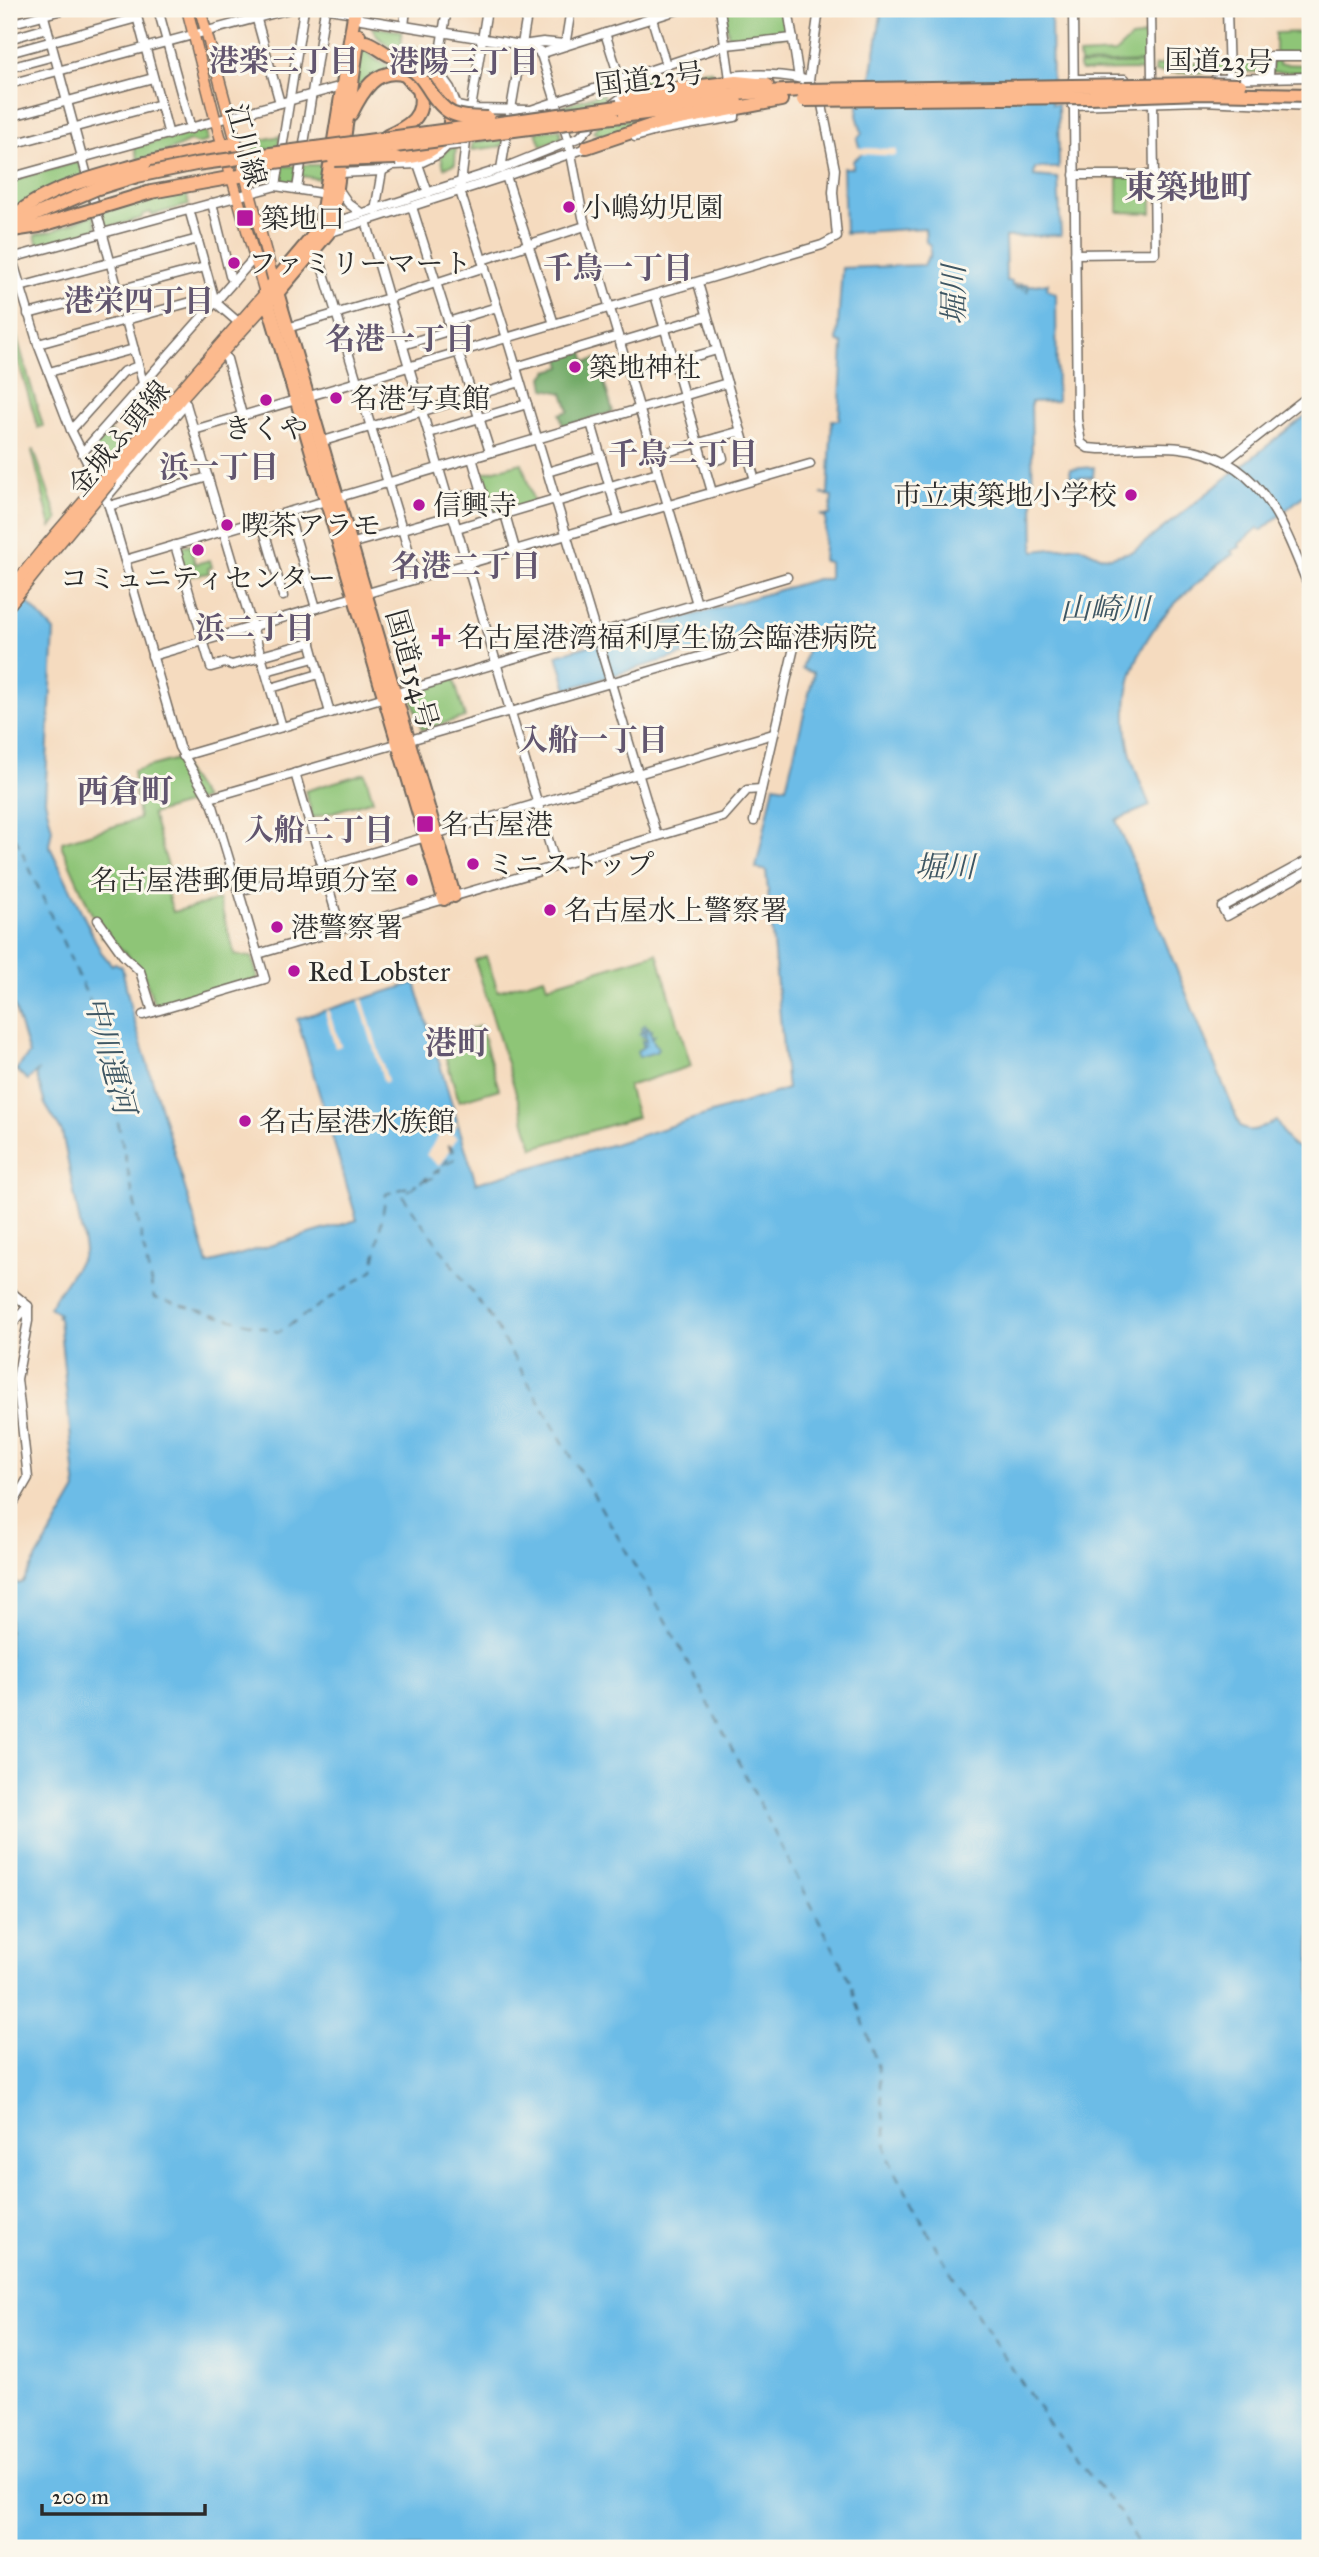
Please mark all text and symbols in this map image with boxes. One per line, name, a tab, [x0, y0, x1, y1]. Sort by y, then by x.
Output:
district label: 港楽三丁目	[209, 43, 359, 79]
street label: 国道23号	[1164, 43, 1274, 79]
district label: 港陽三丁目	[389, 44, 539, 80]
street label: 国道23号	[593, 55, 705, 103]
street label: 江川線	[218, 100, 274, 190]
district label: 東築地町	[1124, 168, 1252, 207]
place label: 小嶋幼児園	[583, 190, 723, 225]
marker: 小嶋幼児園	[561, 199, 577, 215]
place label: 築地口	[261, 201, 345, 236]
marker: 築地口	[235, 208, 255, 228]
place label: ファミリーマート	[248, 246, 471, 281]
district label: 千鳥一丁目	[543, 250, 693, 286]
marker: ファミリーマート	[226, 255, 242, 271]
water label: 堀川	[936, 262, 972, 325]
district label: 港栄四丁目	[64, 283, 214, 319]
district label: 名港一丁目	[325, 321, 475, 357]
place label: 築地神社	[589, 350, 701, 385]
marker: 築地神社	[567, 359, 583, 375]
street label: 金城ふ頭線	[61, 373, 177, 503]
place label: 名港写真館	[350, 381, 490, 416]
marker: 名港写真館	[328, 390, 344, 406]
marker: きくや	[258, 392, 274, 408]
place label: きくや	[224, 411, 308, 446]
district label: 千鳥二丁目	[608, 436, 758, 472]
district label: 浜一丁目	[159, 449, 279, 485]
place label: 市立東築地小学校	[893, 478, 1117, 513]
marker: 市立東築地小学校	[1123, 487, 1139, 503]
place label: 信興寺	[433, 488, 517, 523]
marker: 信興寺	[411, 497, 427, 513]
place label: 喫茶アラモ	[241, 508, 381, 543]
marker: 喫茶アラモ	[219, 517, 235, 533]
marker: コミュニティセンター	[190, 542, 206, 558]
district label: 名港二丁目	[391, 548, 541, 584]
place label: コミュニティセンター	[60, 561, 336, 596]
water label: 山崎川	[1060, 591, 1153, 627]
street label: 国道154号	[378, 605, 446, 733]
district label: 浜二丁目	[195, 610, 315, 646]
place label: 名古屋港湾福利厚生協会臨港病院	[457, 620, 877, 655]
marker: 名古屋港湾福利厚生協会臨港病院	[431, 627, 451, 647]
district label: 入船一丁目	[518, 722, 668, 758]
district label: 西倉町	[77, 772, 173, 811]
place label: 名古屋港	[441, 807, 553, 842]
district label: 入船二丁目	[244, 812, 394, 848]
marker: 名古屋港	[415, 814, 435, 834]
place label: ミニストップ	[487, 847, 654, 882]
water label: 堀川	[915, 849, 978, 885]
marker: ミニストップ	[465, 856, 481, 872]
place label: 名古屋港郵便局埠頭分室	[90, 863, 398, 898]
marker: 名古屋港郵便局埠頭分室	[404, 872, 420, 888]
place label: 名古屋水上警察署	[564, 893, 788, 928]
marker: 名古屋水上警察署	[542, 902, 558, 918]
place label: 港警察署	[291, 910, 403, 945]
marker: 港警察署	[269, 919, 285, 935]
place label: Red Lobster	[308, 954, 451, 989]
marker: Red Lobster	[286, 963, 302, 979]
water label: 中川運河	[77, 992, 144, 1122]
district label: 港町	[425, 1024, 489, 1063]
place label: 名古屋港水族館	[259, 1104, 455, 1139]
marker: 名古屋港水族館	[237, 1113, 253, 1129]
scale bar	[42, 2473, 205, 2517]
text: 200 m	[52, 2484, 109, 2510]

